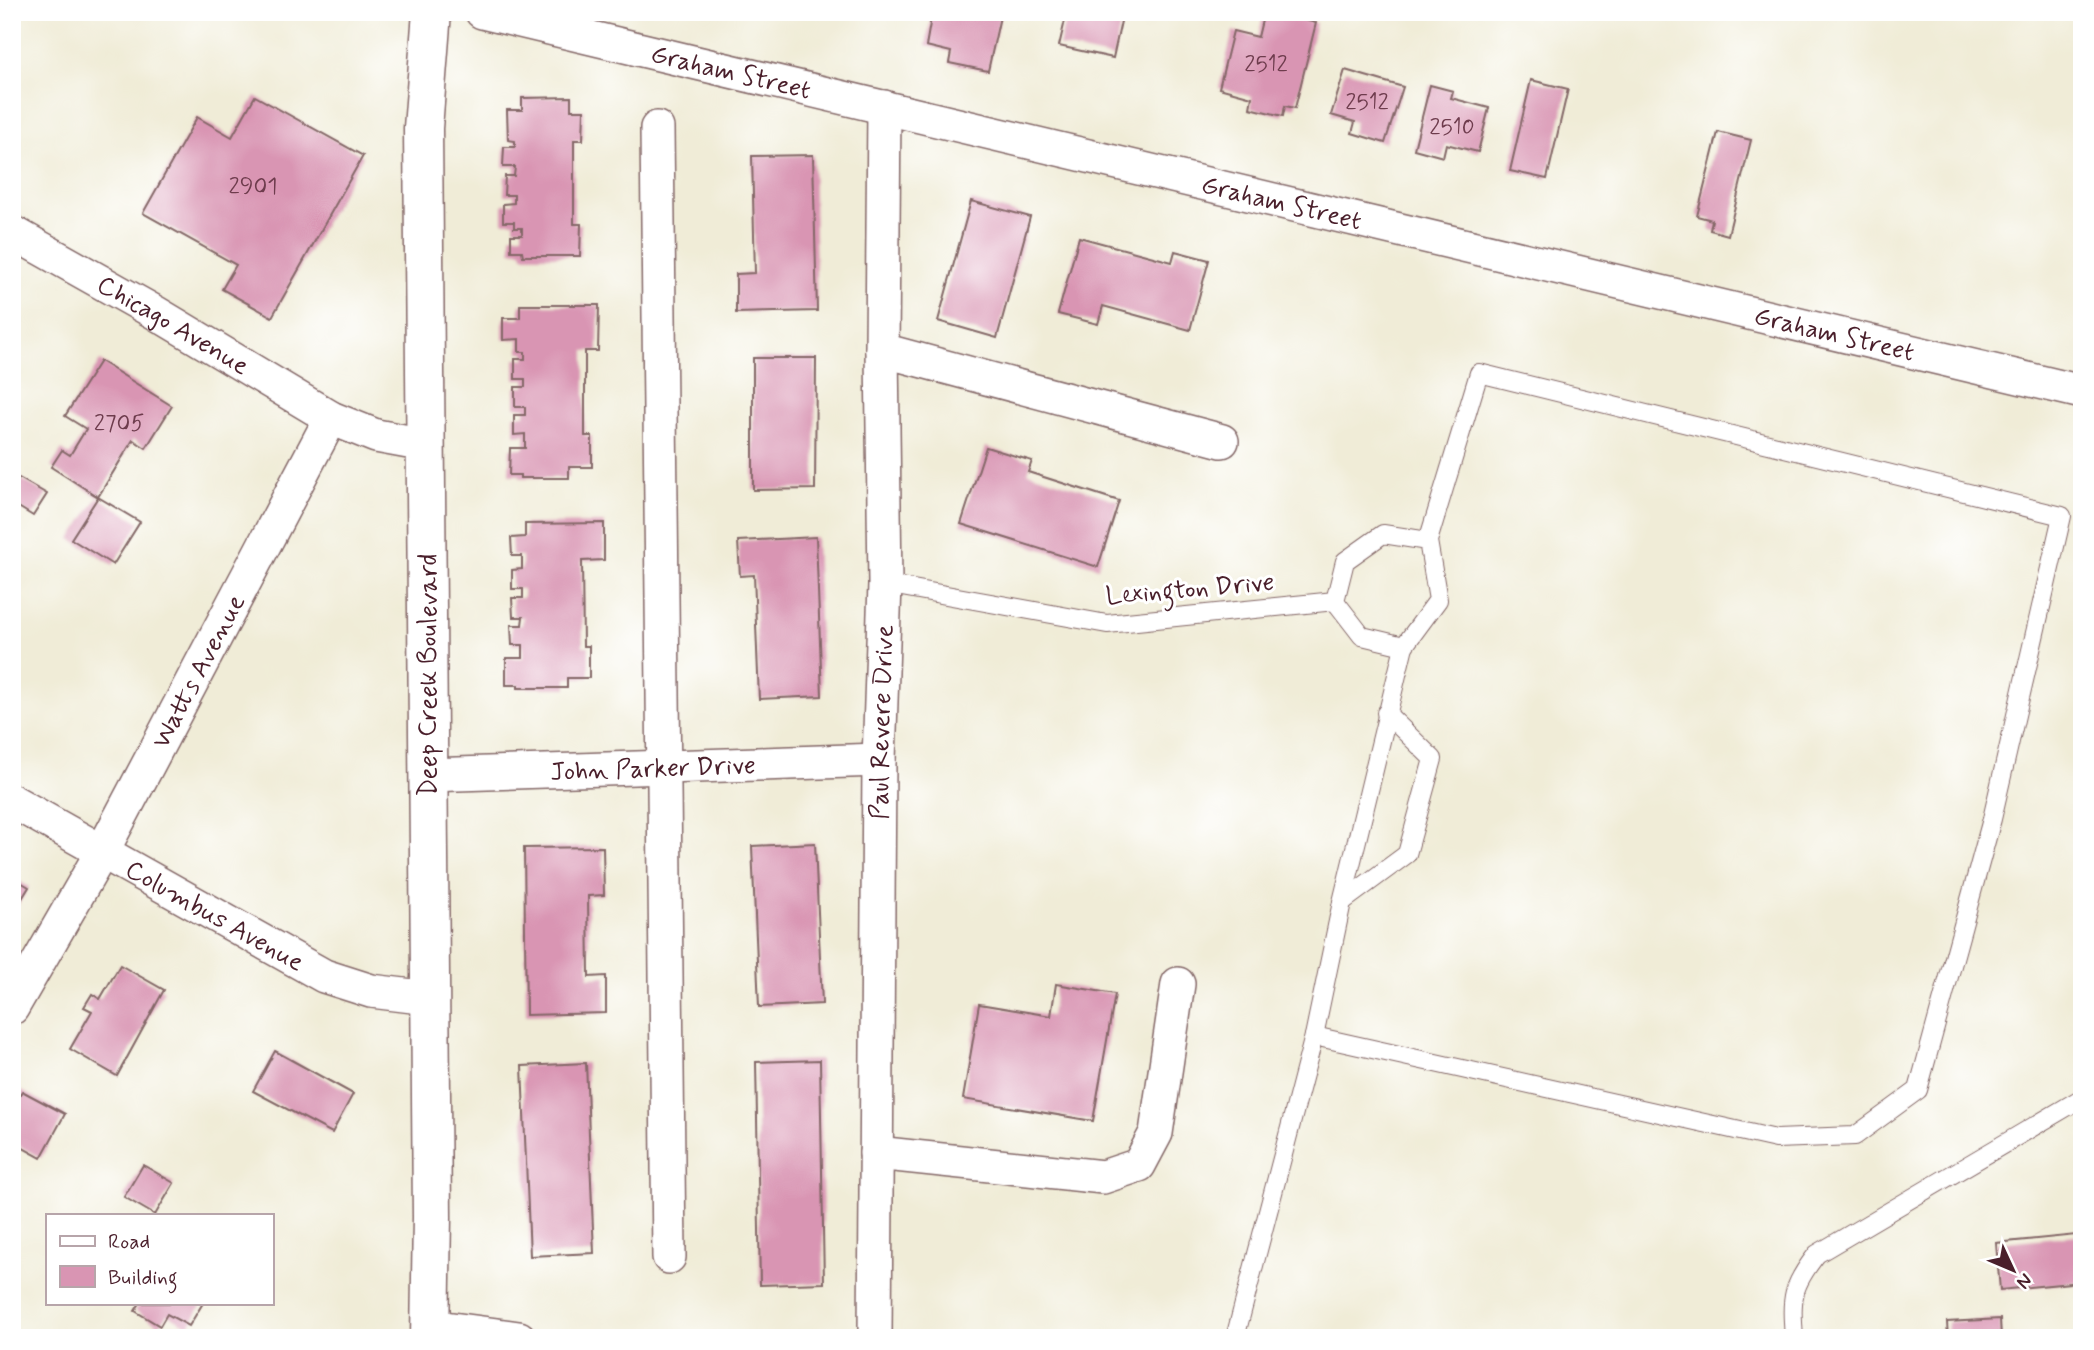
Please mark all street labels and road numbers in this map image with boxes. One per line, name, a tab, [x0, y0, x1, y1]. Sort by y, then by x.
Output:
street label: Graham Street	[647, 38, 814, 109]
street label: Graham Street	[1198, 168, 1365, 239]
street label: Chicago Avenue	[90, 268, 255, 384]
street label: Graham Street	[1750, 300, 1917, 371]
street label: Deep Creek Boulevard	[412, 554, 446, 796]
street label: Lexington Drive	[1104, 566, 1276, 617]
street label: Watts Avenue	[145, 589, 254, 755]
street label: Paul Revere Drive	[864, 624, 903, 820]
street label: John Parker Drive	[550, 749, 756, 790]
street label: Columbus Avenue	[119, 853, 310, 980]

